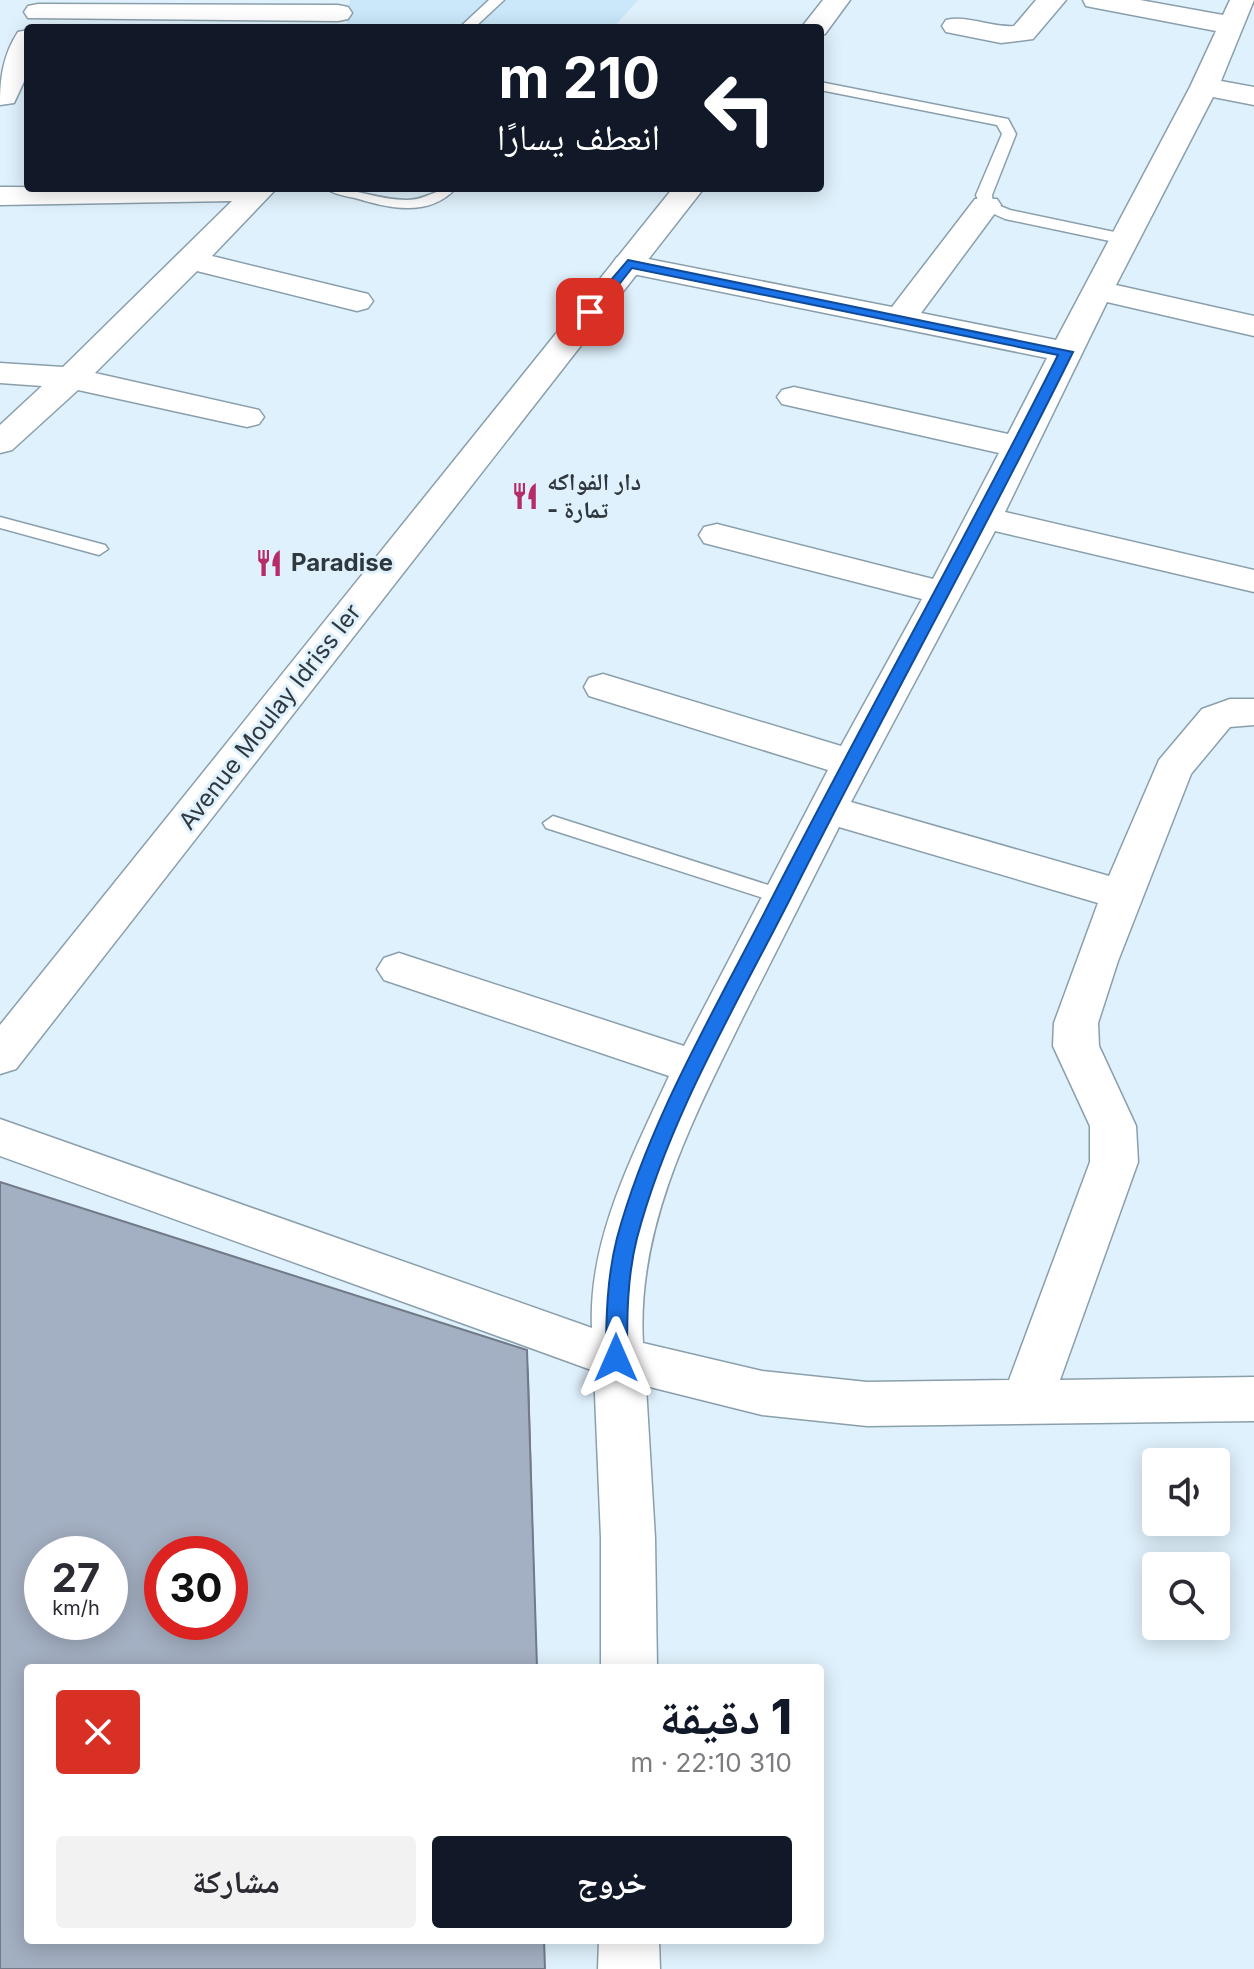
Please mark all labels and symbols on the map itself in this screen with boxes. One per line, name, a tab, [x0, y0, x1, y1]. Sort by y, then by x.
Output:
pin	[556, 278, 624, 346]
place label: دار الفواكه - تمارة	[547, 467, 641, 524]
restaurant icon: دار الفواكه - تمارة	[510, 481, 540, 511]
restaurant icon: Paradise	[254, 548, 284, 578]
place label: Paradise	[291, 548, 393, 577]
street label: Avenue Moulay Idriss Ier	[172, 598, 367, 835]
position arrow	[574, 1316, 658, 1400]
speed limit sign: 30	[144, 1536, 248, 1640]

